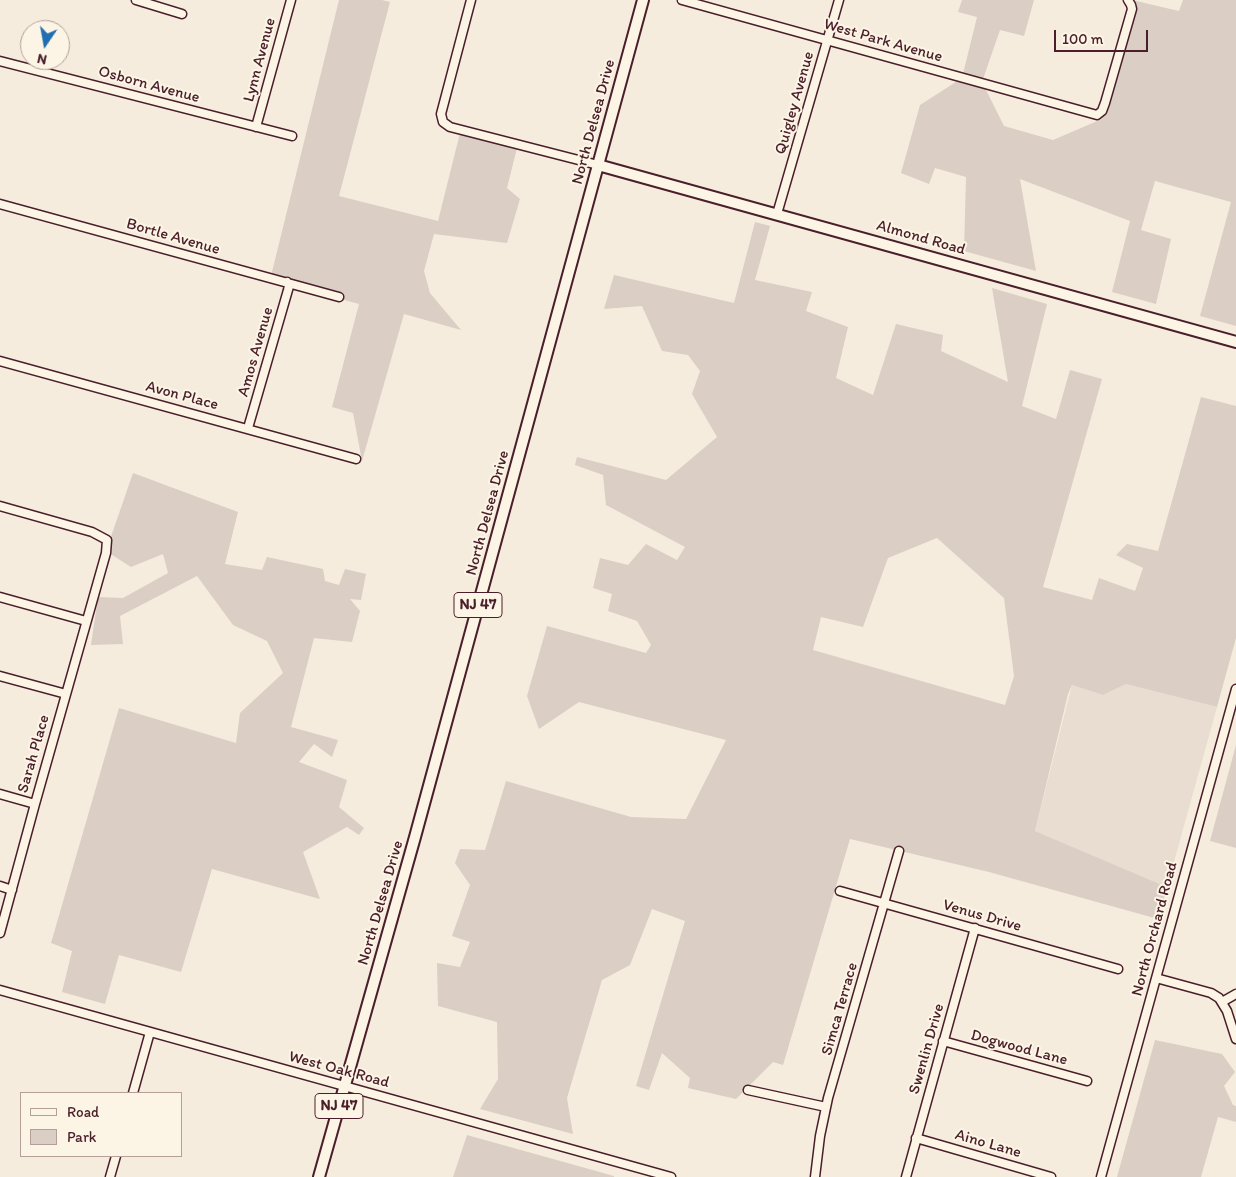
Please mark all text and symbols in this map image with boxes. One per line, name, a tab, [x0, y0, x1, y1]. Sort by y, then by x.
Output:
street label: West Park Avenue	[821, 15, 945, 67]
street label: Lynn Avenue	[240, 16, 280, 104]
north arrow	[20, 20, 70, 70]
scale bar	[1056, 20, 1150, 52]
text: 100 m	[1062, 30, 1103, 48]
street label: Quigley Avenue	[771, 49, 819, 157]
text: N	[36, 50, 48, 68]
street label: North Delsea Drive	[568, 57, 620, 187]
street label: Osborn Avenue	[96, 62, 202, 108]
street label: Bortle Avenue	[124, 214, 222, 260]
street label: Almond Road	[874, 216, 968, 260]
street label: Amos Avenue	[234, 305, 278, 399]
street label: Avon Place	[144, 377, 220, 415]
street label: North Delsea Drive	[462, 448, 514, 578]
road number: NJ 47	[454, 592, 502, 618]
street label: Sarah Place	[14, 713, 54, 795]
street label: North Delsea Drive	[354, 838, 408, 968]
street label: North Orchard Road	[1128, 860, 1182, 998]
street label: Venus Drive	[940, 896, 1024, 936]
street label: Simca Terrace	[818, 960, 862, 1058]
street label: Swenlin Drive	[905, 1001, 949, 1097]
street label: Dogwood Lane	[968, 1026, 1070, 1070]
street label: West Oak Road	[286, 1047, 392, 1093]
legend	[20, 1092, 182, 1157]
road number: NJ 47	[315, 1094, 363, 1118]
text: Road	[67, 1103, 99, 1121]
street label: Aino Lane	[953, 1125, 1023, 1163]
text: Park	[67, 1128, 97, 1146]

